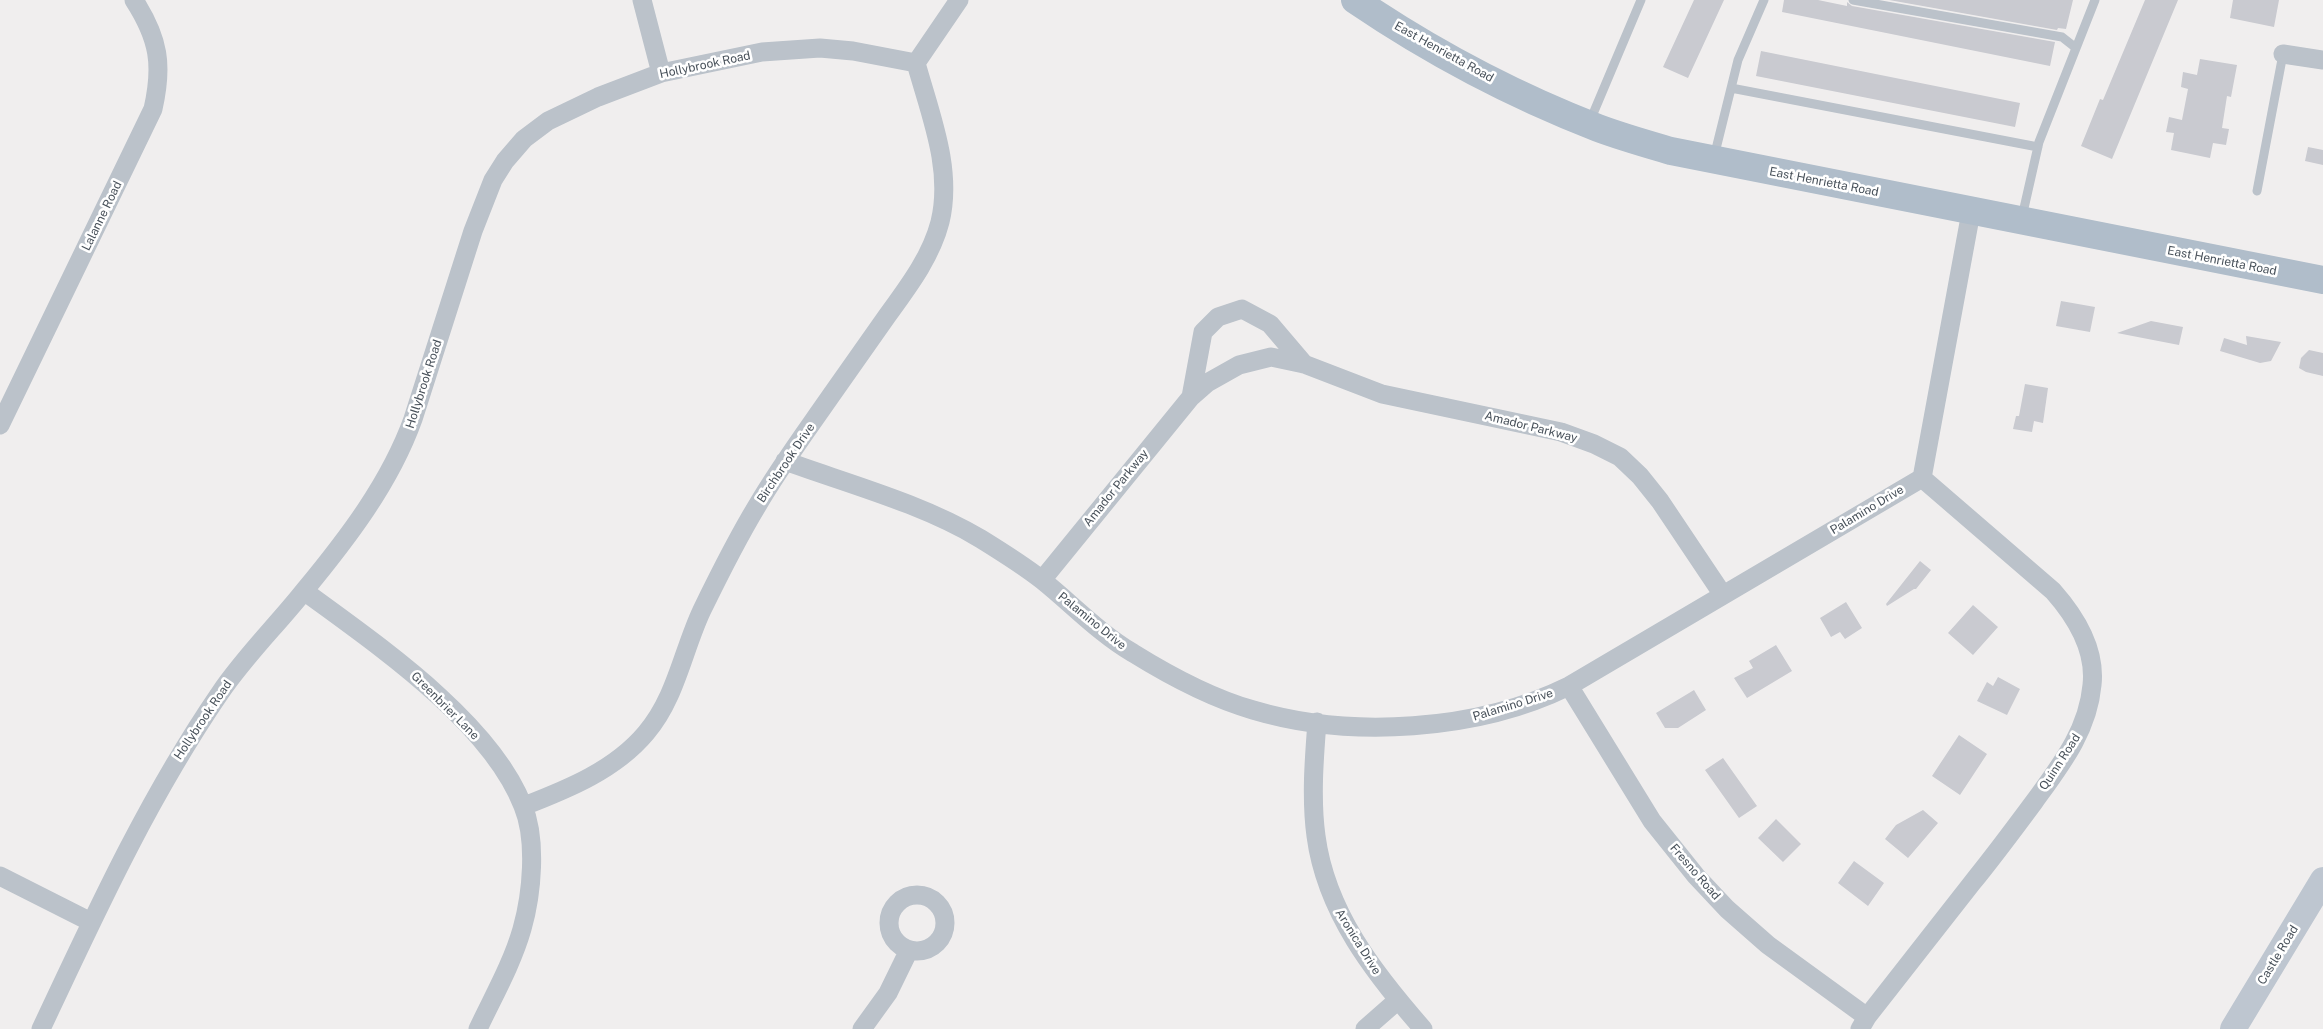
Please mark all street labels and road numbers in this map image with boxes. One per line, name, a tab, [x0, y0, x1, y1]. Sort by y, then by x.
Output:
street label: East Henrietta Road	[1392, 19, 1496, 85]
street label: Hollybrook Road	[658, 48, 752, 82]
street label: East Henrietta Road	[1768, 164, 1880, 200]
street label: Lalanne Road	[79, 179, 125, 253]
street label: East Henrietta Road	[2166, 243, 2278, 279]
street label: Hollybrook Road	[403, 338, 445, 430]
street label: Amador Parkway	[1483, 409, 1579, 445]
street label: Birchbrook Drive	[754, 421, 818, 505]
street label: Amador Parkway	[1081, 447, 1151, 529]
street label: Palamino Drive	[1828, 482, 1906, 538]
street label: Palamino Drive	[1055, 589, 1129, 653]
street label: Greenbrier Lane	[408, 669, 482, 743]
street label: Hollybrook Road	[171, 678, 235, 762]
street label: Palamino Drive	[1471, 686, 1555, 724]
street label: Quinn Road	[2036, 731, 2084, 793]
street label: Fresno Road	[1667, 841, 1723, 903]
street label: Aronica Drive	[1332, 907, 1384, 977]
street label: Castle Road	[2255, 923, 2301, 987]

